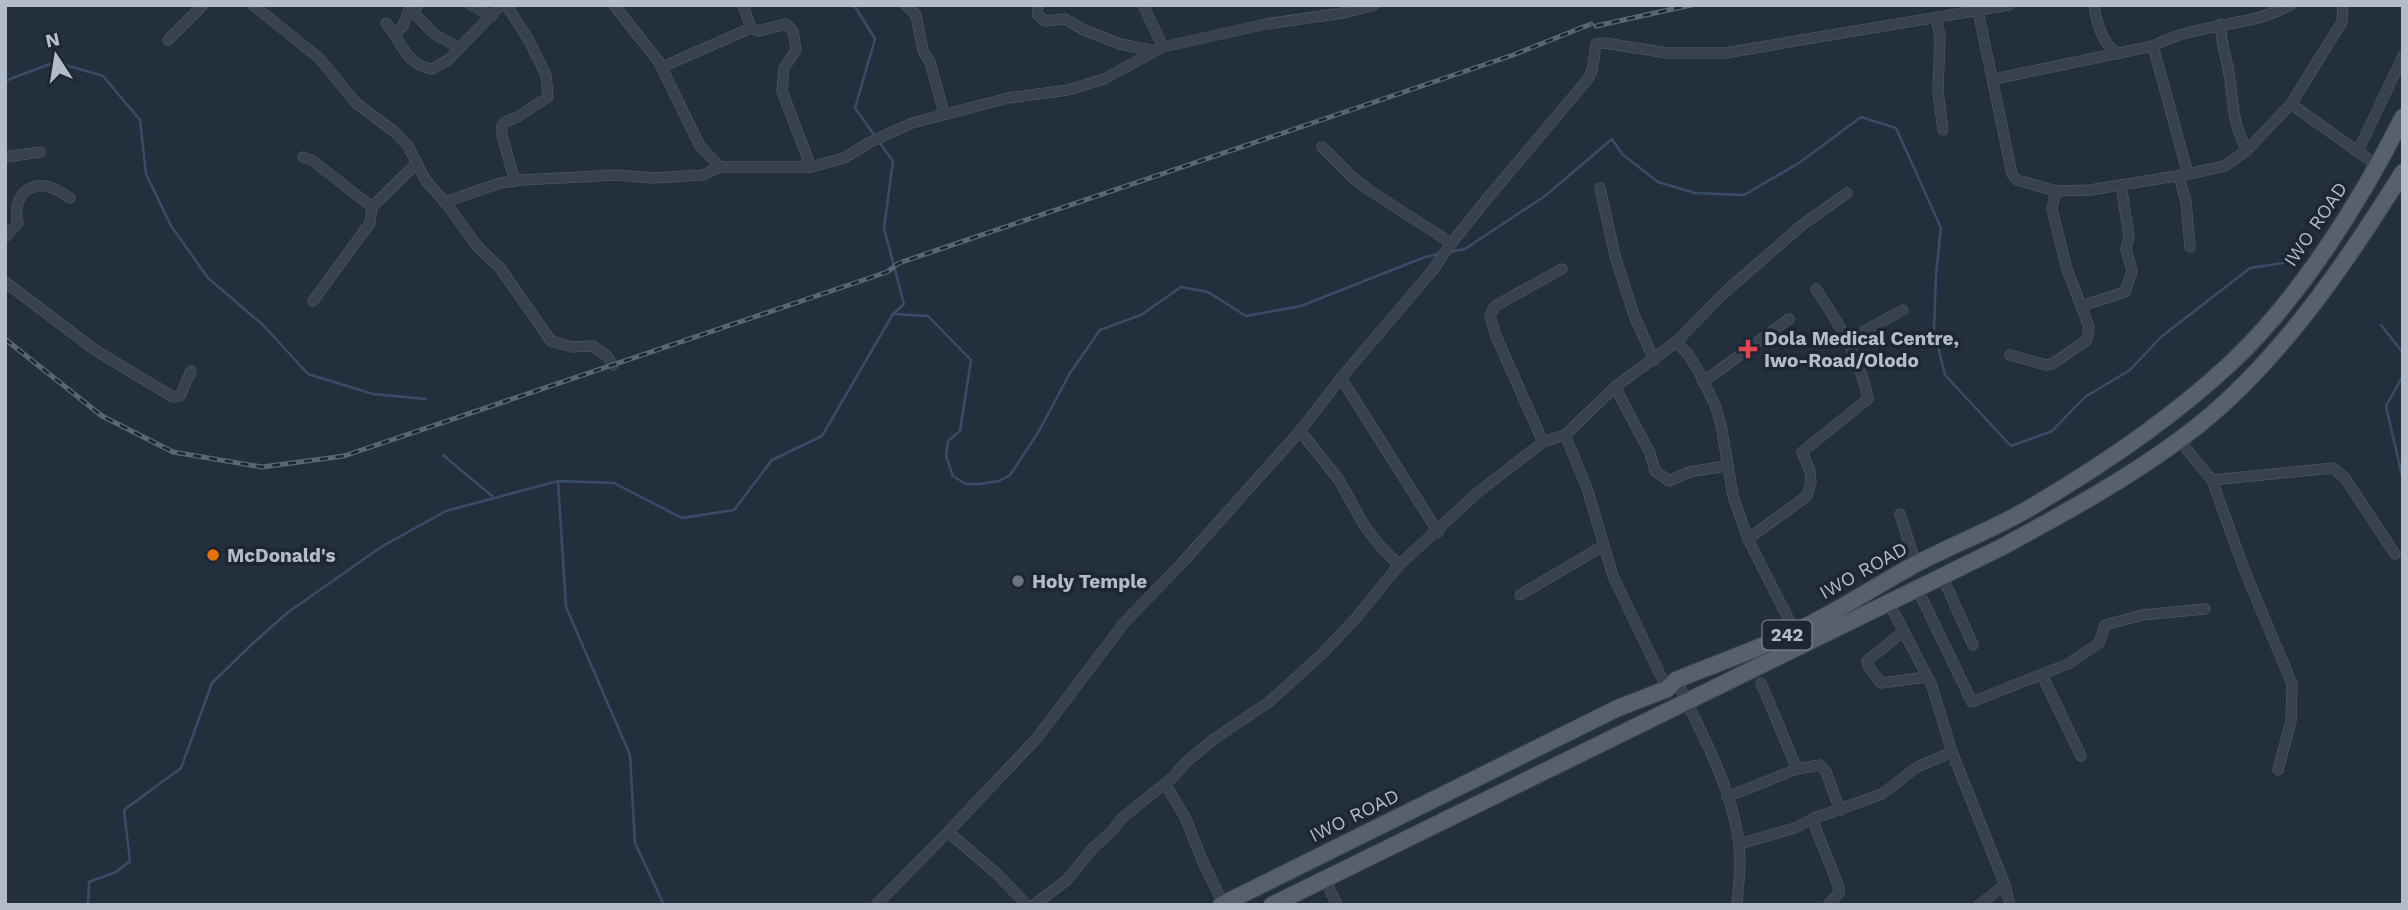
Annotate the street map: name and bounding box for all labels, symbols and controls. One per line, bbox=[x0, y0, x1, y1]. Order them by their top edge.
north arrow bbox=[21, 21, 91, 91]
text: N bbox=[43, 27, 62, 53]
street label: IWO ROAD bbox=[2279, 178, 2352, 271]
place label: Dola Medical Centre, Iwo-Road/Olodo bbox=[1764, 327, 1959, 372]
marker: Dola Medical Centre, Iwo-Road/Olodo bbox=[1738, 339, 1758, 359]
street label: IWO ROAD bbox=[1815, 537, 1911, 604]
place label: McDonald's bbox=[227, 544, 336, 567]
marker: McDonald's bbox=[205, 547, 221, 563]
place label: Holy Temple bbox=[1032, 570, 1147, 593]
marker: Holy Temple bbox=[1010, 573, 1026, 589]
road number: 242 bbox=[1762, 620, 1812, 650]
street label: IWO ROAD bbox=[1306, 784, 1403, 847]

